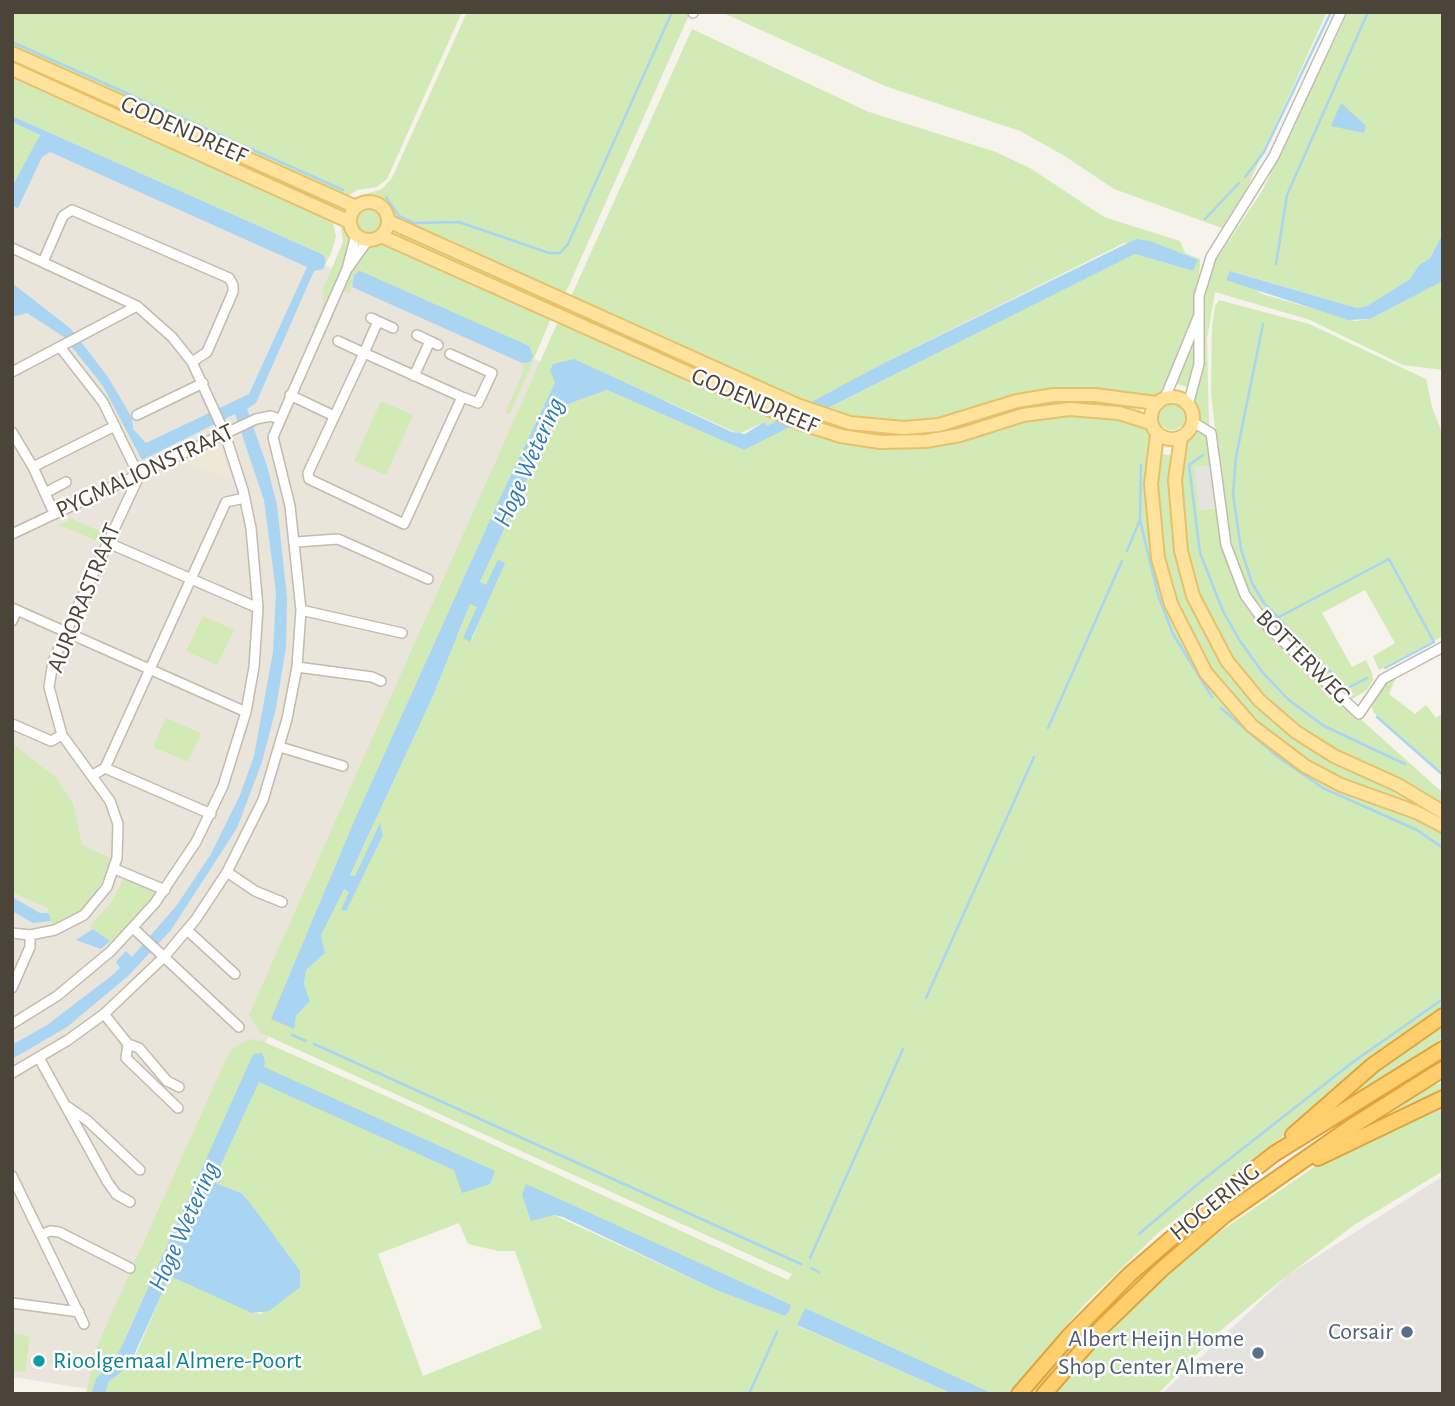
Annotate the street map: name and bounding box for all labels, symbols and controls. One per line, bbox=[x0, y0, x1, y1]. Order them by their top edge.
street label: GODENDREEF bbox=[116, 89, 252, 171]
street label: GODENDREEF bbox=[687, 361, 823, 441]
water label: Hoge Wetering bbox=[487, 392, 571, 532]
street label: PYGMALIONSTRAAT bbox=[51, 417, 239, 525]
street label: AURORASTRAAT bbox=[41, 519, 127, 677]
street label: BOTTERWEG bbox=[1250, 604, 1356, 710]
water label: Hoge Wetering bbox=[142, 1156, 226, 1296]
street label: HOGERING bbox=[1164, 1157, 1266, 1247]
place label: Corsair bbox=[1328, 1318, 1393, 1346]
marker: Corsair bbox=[1399, 1324, 1415, 1340]
place label: Albert Heijn Home Shop Center Almere bbox=[1058, 1325, 1244, 1381]
marker: Albert Heijn Home Shop Center Almere bbox=[1250, 1345, 1266, 1361]
place label: Rioolgemaal Almere-Poort bbox=[53, 1347, 301, 1375]
marker: Rioolgemaal Almere-Poort bbox=[31, 1353, 47, 1369]

